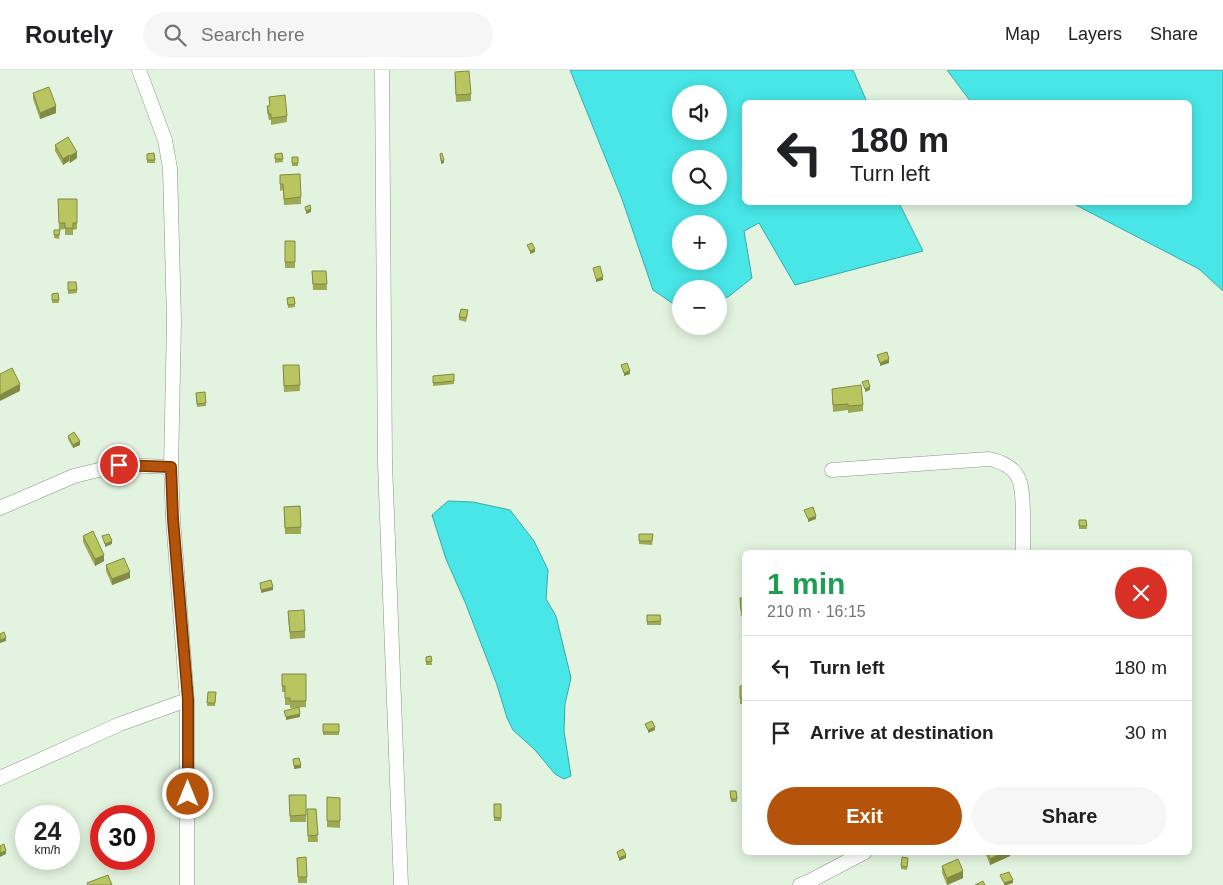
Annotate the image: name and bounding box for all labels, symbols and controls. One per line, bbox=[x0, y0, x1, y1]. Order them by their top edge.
search box bbox=[143, 12, 493, 57]
text: Routely bbox=[25, 21, 113, 48]
icon: search bbox=[161, 21, 189, 49]
text: Search here bbox=[201, 24, 305, 45]
text: Map bbox=[1005, 24, 1040, 44]
text: Layers bbox=[1068, 24, 1122, 44]
text: Share bbox=[1150, 24, 1198, 44]
map controls bbox=[672, 85, 727, 335]
button: sound bbox=[672, 85, 727, 140]
icon: left bbox=[767, 120, 832, 185]
text: 180 m bbox=[850, 120, 949, 159]
button: search bbox=[672, 150, 727, 205]
text: Turn left bbox=[850, 161, 930, 186]
button: + bbox=[672, 215, 727, 270]
button: − bbox=[672, 280, 727, 335]
pin bbox=[98, 444, 140, 486]
icon: arrive bbox=[105, 451, 133, 479]
text: 1 min bbox=[767, 567, 845, 600]
button: close bbox=[1115, 567, 1167, 619]
text: 210 m · 16:15 bbox=[767, 603, 866, 620]
icon: left bbox=[767, 654, 795, 682]
text: Turn left bbox=[810, 657, 885, 678]
text: 180 m bbox=[1114, 657, 1167, 678]
icon: arrive bbox=[767, 719, 795, 747]
text: Arrive at destination bbox=[810, 722, 994, 743]
text: 30 m bbox=[1125, 722, 1167, 743]
position arrow bbox=[161, 767, 213, 819]
button: Exit bbox=[767, 787, 962, 845]
button: Share bbox=[972, 787, 1167, 845]
speed limit sign: 30 bbox=[90, 805, 155, 870]
text: 24 bbox=[34, 817, 61, 845]
text: km/h bbox=[34, 843, 61, 857]

